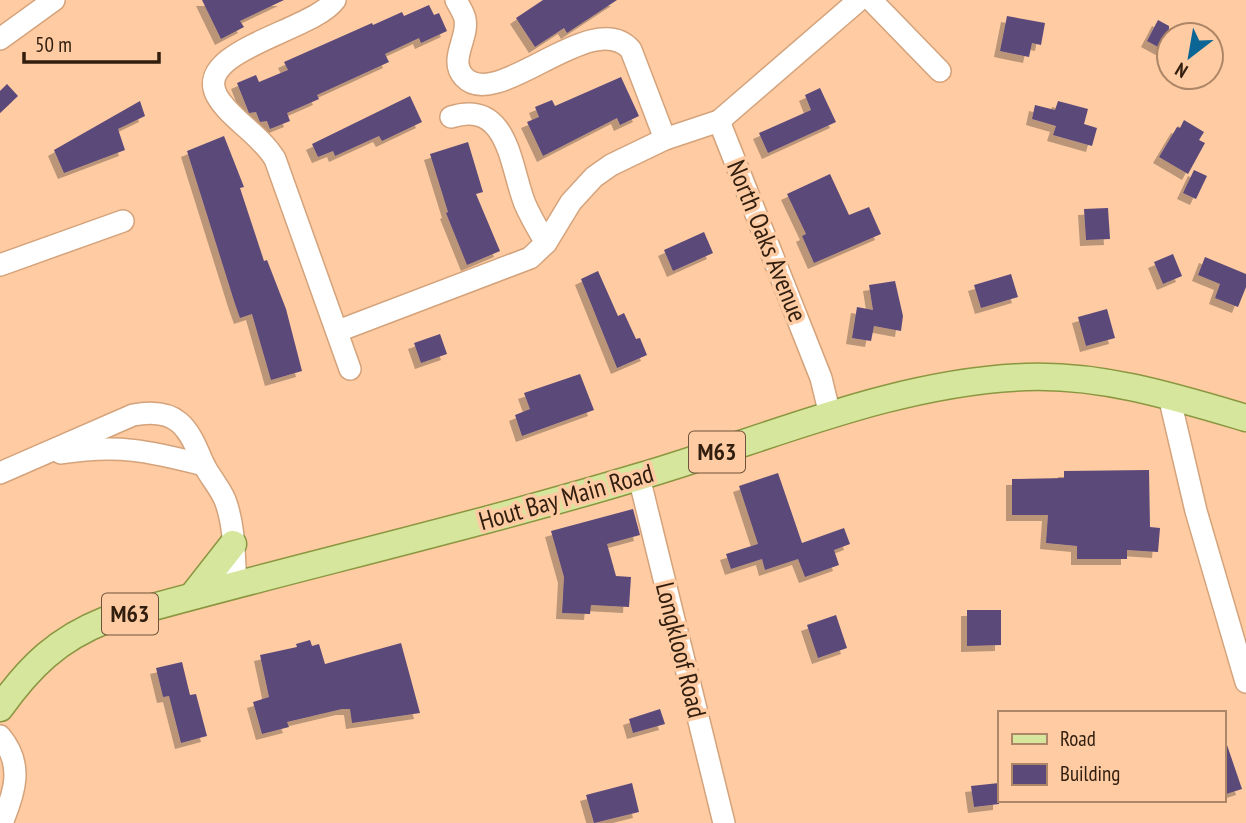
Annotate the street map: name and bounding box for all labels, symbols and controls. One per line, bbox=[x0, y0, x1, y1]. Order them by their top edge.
scale bar bbox=[24, 21, 159, 65]
north arrow bbox=[1155, 21, 1225, 91]
text: 50 m bbox=[35, 31, 72, 58]
text: N bbox=[1171, 58, 1192, 84]
street label: North Oaks Avenue bbox=[720, 155, 815, 326]
road number: M63 bbox=[689, 432, 745, 472]
street label: Hout Bay Main Road bbox=[475, 456, 657, 537]
street label: Longkloof Road bbox=[649, 579, 714, 721]
road number: M63 bbox=[102, 594, 158, 634]
legend bbox=[998, 711, 1225, 802]
text: Road bbox=[1060, 725, 1096, 752]
text: Building bbox=[1060, 760, 1120, 787]

